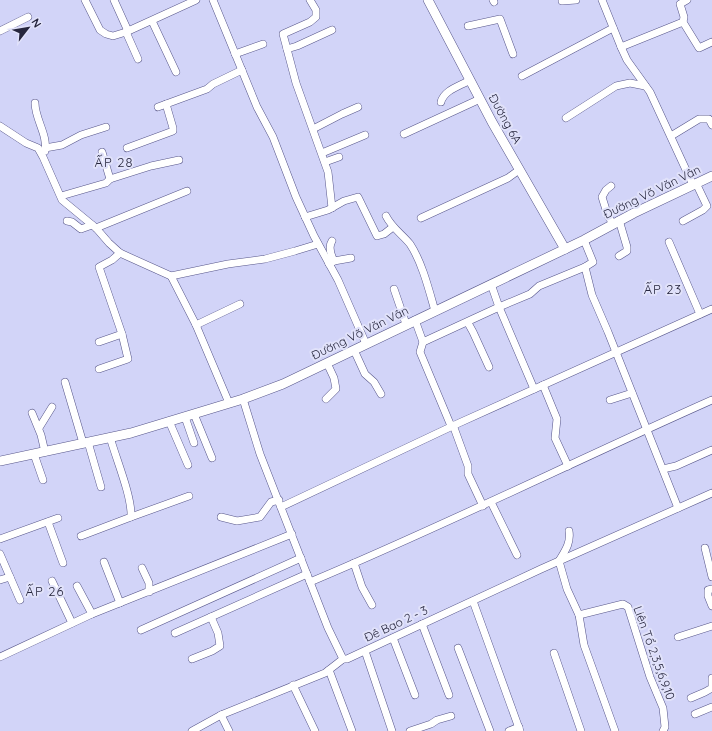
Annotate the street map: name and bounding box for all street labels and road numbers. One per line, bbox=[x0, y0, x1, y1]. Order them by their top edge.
street label: Đường 6A bbox=[486, 91, 525, 146]
street label: Đường Võ Văn Vân bbox=[601, 162, 703, 222]
street label: Đường Võ Văn Vân bbox=[309, 303, 411, 363]
street label: Đê Bao 2 - 3 bbox=[362, 602, 430, 645]
street label: Liên Tổ 2,3,5,6,9,10 bbox=[631, 604, 678, 702]

